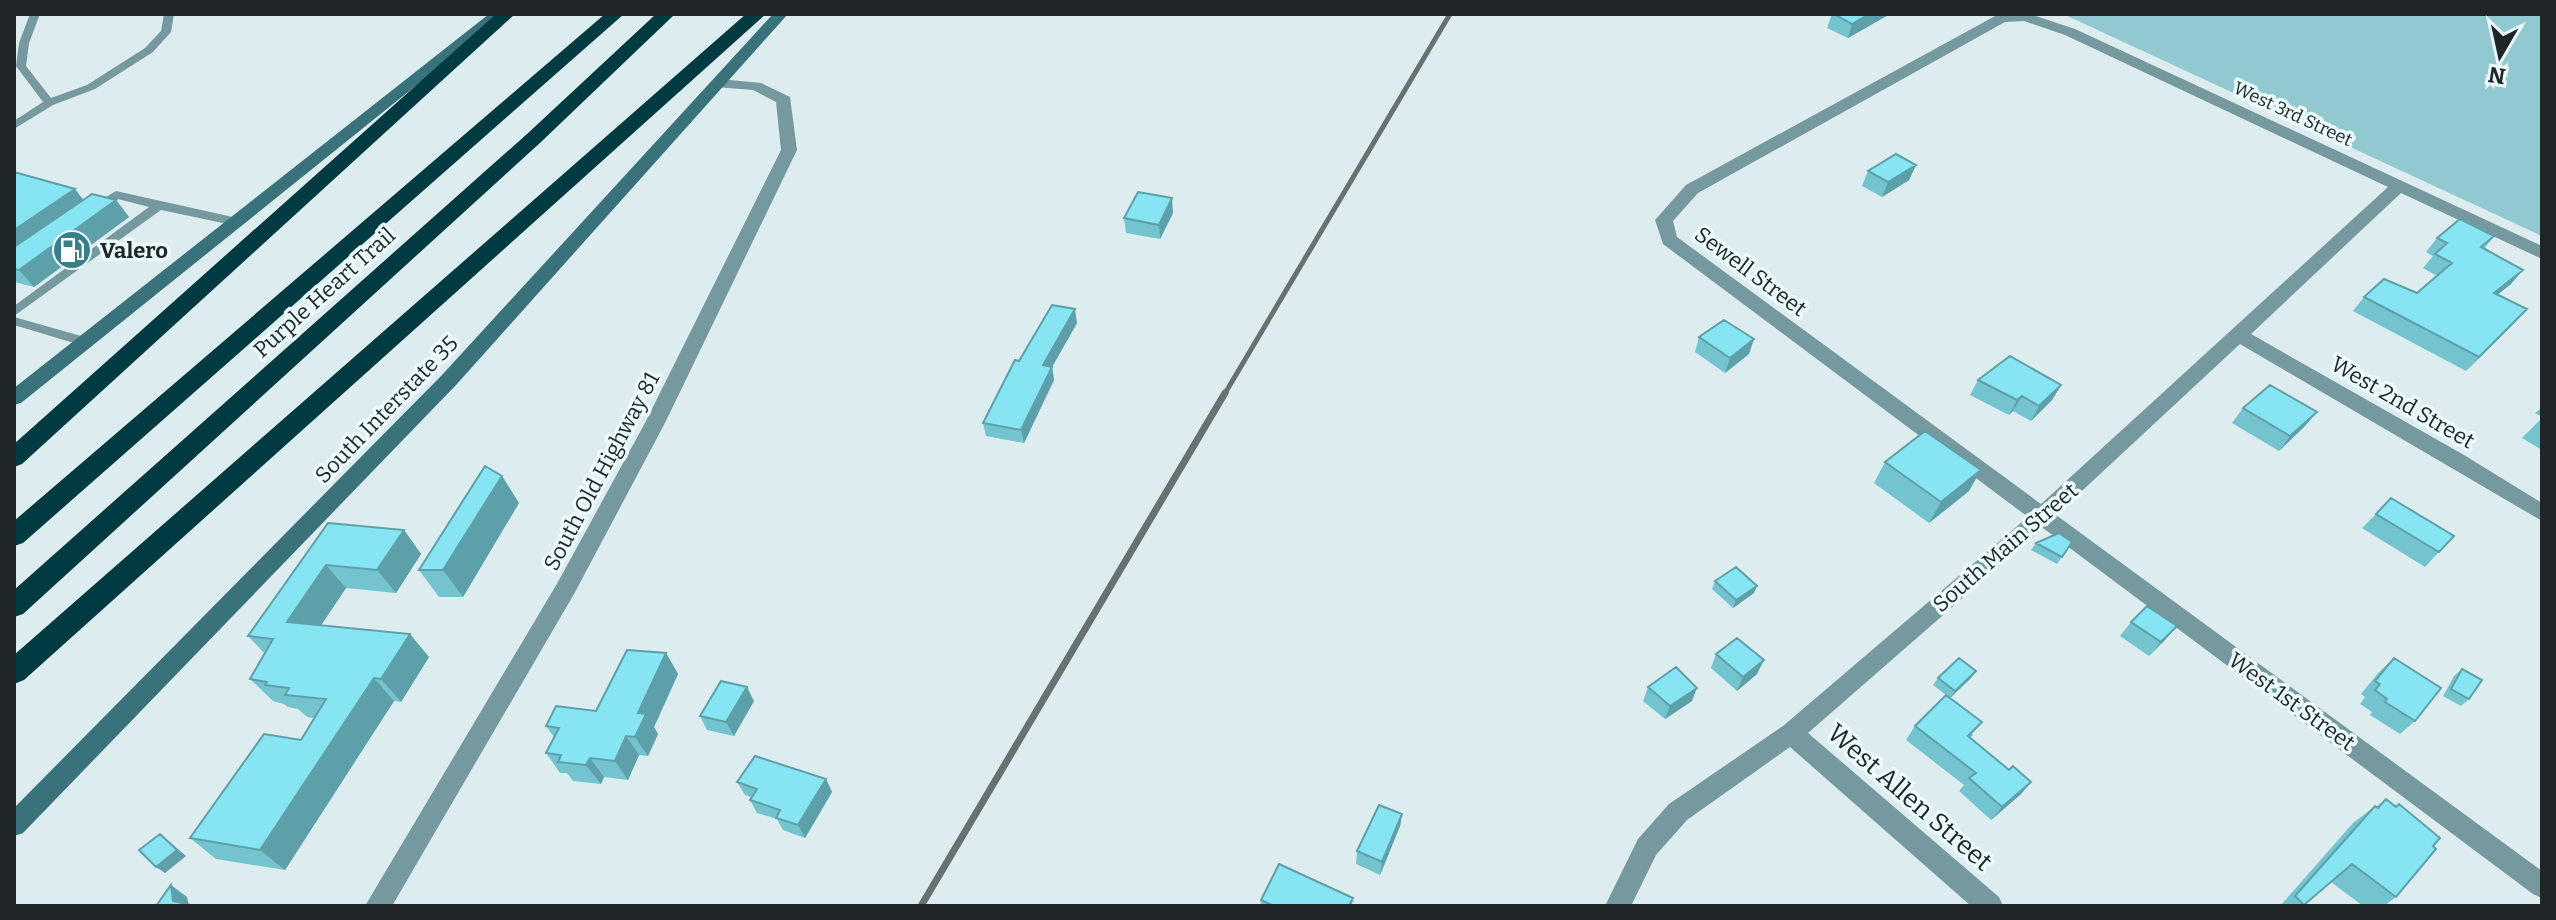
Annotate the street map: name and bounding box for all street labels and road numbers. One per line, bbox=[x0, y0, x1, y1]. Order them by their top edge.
street label: West 3rd Street bbox=[2230, 77, 2356, 151]
street label: Sewell Street bbox=[1689, 221, 1812, 322]
street label: Purple Heart Trail bbox=[248, 222, 401, 363]
street label: South Interstate 35 bbox=[309, 330, 464, 489]
street label: West 2nd Street bbox=[2326, 350, 2479, 454]
street label: South Old Highway 81 bbox=[538, 367, 665, 575]
street label: South Main Street bbox=[1927, 477, 2083, 618]
street label: West 1st Street bbox=[2223, 646, 2360, 756]
street label: West Allen Street bbox=[1821, 717, 1999, 878]

